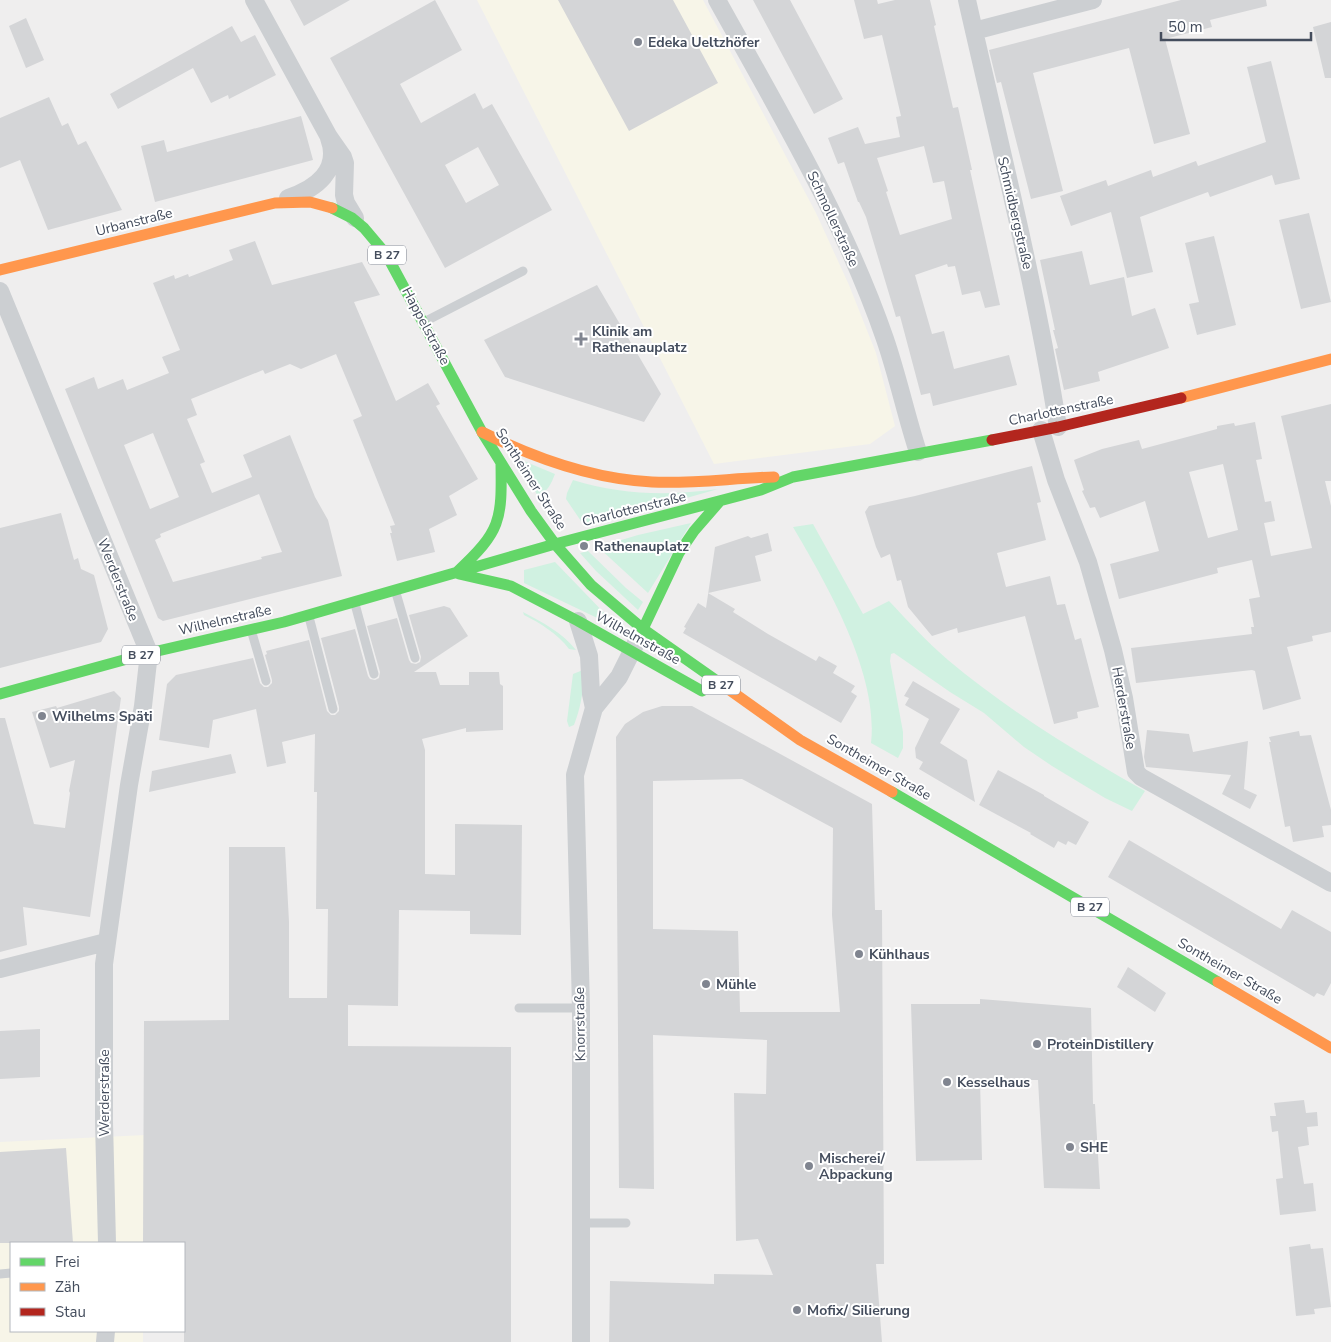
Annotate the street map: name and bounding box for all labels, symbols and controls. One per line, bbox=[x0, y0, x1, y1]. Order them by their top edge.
scale bar bbox=[1161, 10, 1311, 42]
text: 50 m bbox=[1168, 17, 1203, 37]
place label: Edeka Ueltzhöfer bbox=[648, 33, 760, 52]
marker: Edeka Ueltzhöfer bbox=[632, 36, 644, 48]
street label: Schmidbergstraße bbox=[993, 155, 1037, 271]
street label: Schmollerstraße bbox=[803, 168, 863, 270]
street label: Urbanstraße bbox=[94, 203, 174, 241]
road number: B 27 bbox=[368, 246, 406, 264]
street label: Happelstraße bbox=[397, 284, 455, 368]
place label: Klinik am Rathenauplatz bbox=[592, 322, 687, 357]
marker: Klinik am Rathenauplatz bbox=[574, 332, 588, 346]
street label: Charlottenstraße bbox=[1007, 390, 1115, 430]
street label: Sontheimer Straße bbox=[491, 424, 571, 534]
street label: Charlottenstraße bbox=[580, 487, 688, 531]
street label: Werderstraße bbox=[93, 536, 143, 624]
place label: Rathenauplatz bbox=[594, 537, 689, 556]
marker: Rathenauplatz bbox=[578, 540, 590, 552]
street label: Wilhelmstraße bbox=[177, 600, 273, 640]
street label: Wilhelmstraße bbox=[592, 607, 684, 669]
road number: B 27 bbox=[122, 646, 160, 664]
street label: Herderstraße bbox=[1107, 665, 1141, 751]
road number: B 27 bbox=[702, 676, 740, 694]
place label: Wilhelms Späti bbox=[52, 707, 153, 726]
marker: Wilhelms Späti bbox=[36, 710, 48, 722]
street label: Sontheimer Straße bbox=[823, 729, 935, 805]
road number: B 27 bbox=[1071, 898, 1109, 916]
street label: Sontheimer Straße bbox=[1174, 933, 1286, 1009]
place label: Kühlhaus bbox=[869, 945, 930, 964]
marker: Kühlhaus bbox=[853, 948, 865, 960]
place label: Mühle bbox=[716, 975, 757, 994]
marker: Mühle bbox=[700, 978, 712, 990]
street label: Knorrstraße bbox=[570, 987, 590, 1061]
place label: ProteinDistillery bbox=[1047, 1035, 1154, 1054]
marker: ProteinDistillery bbox=[1031, 1038, 1043, 1050]
street label: Werderstraße bbox=[95, 1049, 114, 1137]
place label: Kesselhaus bbox=[957, 1073, 1030, 1092]
marker: Kesselhaus bbox=[941, 1076, 953, 1088]
place label: SHE bbox=[1080, 1138, 1108, 1157]
marker: SHE bbox=[1064, 1141, 1076, 1153]
place label: Mischerei/ Abpackung bbox=[819, 1149, 893, 1184]
marker: Mischerei/ Abpackung bbox=[803, 1160, 815, 1172]
legend bbox=[10, 1242, 185, 1332]
text: Frei bbox=[55, 1252, 80, 1272]
text: Zäh bbox=[55, 1277, 80, 1297]
place label: Mofix/ Silierung bbox=[807, 1301, 910, 1320]
text: Stau bbox=[55, 1302, 86, 1322]
marker: Mofix/ Silierung bbox=[791, 1304, 803, 1316]

